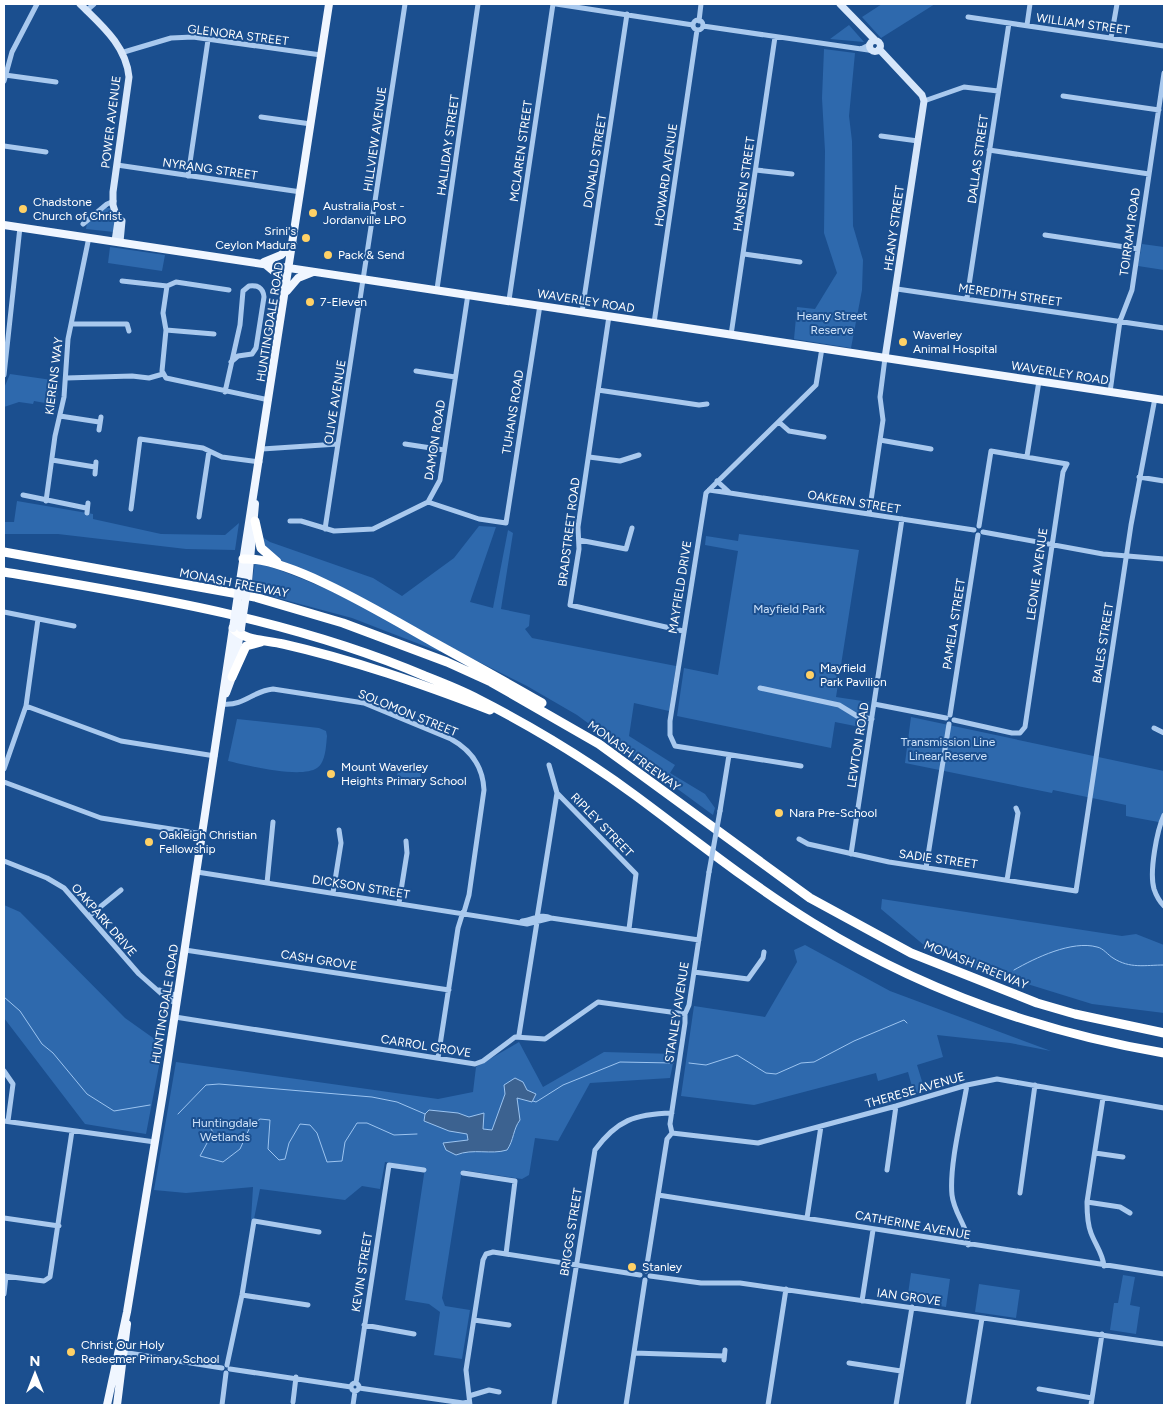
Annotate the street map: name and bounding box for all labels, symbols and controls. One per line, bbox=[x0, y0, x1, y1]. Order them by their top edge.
street label: WILLIAM STREET bbox=[1035, 11, 1131, 38]
street label: GLENORA STREET bbox=[187, 22, 290, 48]
street label: POWER AVENUE bbox=[98, 75, 124, 169]
street label: HILLVIEW AVENUE bbox=[361, 86, 389, 192]
street label: HALLIDAY STREET bbox=[434, 93, 462, 196]
street label: MCLAREN STREET bbox=[507, 99, 535, 203]
street label: DONALD STREET bbox=[581, 113, 609, 209]
street label: DALLAS STREET bbox=[965, 113, 991, 204]
street label: HOWARD AVENUE bbox=[652, 122, 680, 228]
street label: HANSEN STREET bbox=[730, 135, 758, 232]
street label: NYRANG STREET bbox=[162, 155, 259, 183]
street label: HEANY STREET bbox=[881, 184, 907, 272]
street label: TOIRRAM ROAD bbox=[1117, 187, 1143, 277]
place label: Chadstone Church of Christ bbox=[33, 195, 122, 223]
place label: Australia Post - Jordanville LPO bbox=[323, 199, 406, 227]
marker: Chadstone Church of Christ bbox=[17, 203, 29, 215]
marker: Australia Post - Jordanville LPO bbox=[307, 207, 319, 219]
place label: Srini's Ceylon Madura bbox=[215, 224, 296, 252]
marker: Srini's Ceylon Madura bbox=[300, 232, 312, 244]
place label: Pack & Send bbox=[338, 248, 405, 262]
marker: Pack & Send bbox=[322, 249, 334, 261]
street label: HUNTINGDALE ROAD bbox=[254, 261, 286, 383]
street label: MEREDITH STREET bbox=[957, 281, 1063, 309]
street label: WAVERLEY ROAD bbox=[536, 286, 636, 316]
place label: 7-Eleven bbox=[320, 295, 367, 309]
marker: 7-Eleven bbox=[304, 296, 316, 308]
park label: Heany Street Reserve bbox=[796, 309, 868, 337]
place label: Waverley Animal Hospital bbox=[913, 328, 997, 356]
street label: KIERENS WAY bbox=[42, 336, 66, 416]
marker: Waverley Animal Hospital bbox=[897, 336, 909, 348]
street label: WAVERLEY ROAD bbox=[1010, 358, 1110, 388]
street label: OLIVE AVENUE bbox=[321, 359, 349, 445]
street label: TUHANS ROAD bbox=[499, 369, 527, 455]
street label: DAMON ROAD bbox=[422, 399, 448, 481]
street label: BRADSTREET ROAD bbox=[555, 477, 583, 587]
street label: OAKERN STREET bbox=[806, 488, 902, 516]
street label: LEONIE AVENUE bbox=[1024, 527, 1050, 621]
street label: MAYFIELD DRIVE bbox=[666, 539, 694, 635]
street label: MONASH FREEWAY bbox=[178, 566, 290, 601]
street label: PAMELA STREET bbox=[940, 577, 968, 671]
street label: BALES STREET bbox=[1090, 601, 1116, 684]
park label: Mayfield Park bbox=[753, 602, 825, 616]
place label: Mayfield Park Pavilion bbox=[820, 661, 887, 689]
marker: Mayfield Park Pavilion bbox=[804, 669, 816, 681]
street label: SOLOMON STREET bbox=[356, 687, 460, 739]
street label: LEWTON ROAD bbox=[844, 701, 872, 789]
street label: MONASH FREEWAY bbox=[585, 718, 684, 795]
park label: Transmission Line Linear Reserve bbox=[901, 735, 996, 763]
place label: Mount Waverley Heights Primary School bbox=[341, 760, 467, 788]
marker: Mount Waverley Heights Primary School bbox=[325, 768, 337, 780]
street label: RIPLEY STREET bbox=[568, 790, 636, 860]
place label: Nara Pre-School bbox=[789, 806, 877, 820]
marker: Nara Pre-School bbox=[773, 807, 785, 819]
place label: Oakleigh Christian Fellowship bbox=[159, 828, 257, 856]
marker: Oakleigh Christian Fellowship bbox=[143, 836, 155, 848]
street label: SADIE STREET bbox=[898, 847, 979, 872]
street label: DICKSON STREET bbox=[311, 872, 411, 902]
street label: OAKPARK DRIVE bbox=[69, 881, 139, 959]
street label: MONASH FREEWAY bbox=[922, 938, 1031, 993]
street label: HUNTINGDALE ROAD bbox=[149, 943, 181, 1065]
street label: CASH GROVE bbox=[280, 947, 358, 973]
street label: STANLEY AVENUE bbox=[662, 961, 692, 1063]
street label: CARROL GROVE bbox=[380, 1032, 472, 1060]
street label: THERESE AVENUE bbox=[864, 1069, 966, 1111]
park label: Huntingdale Wetlands bbox=[192, 1116, 258, 1144]
street label: BRIGGS STREET bbox=[557, 1187, 585, 1277]
street label: CATHERINE AVENUE bbox=[854, 1208, 972, 1242]
street label: KEVIN STREET bbox=[349, 1231, 375, 1313]
place label: Stanley bbox=[642, 1260, 683, 1274]
marker: Stanley bbox=[626, 1261, 638, 1273]
street label: IAN GROVE bbox=[876, 1286, 942, 1308]
place label: Christ Our Holy Redeemer Primary School bbox=[81, 1338, 220, 1366]
marker: Christ Our Holy Redeemer Primary School bbox=[65, 1346, 77, 1358]
north arrow bbox=[10, 1349, 60, 1399]
text: N bbox=[30, 1353, 40, 1370]

